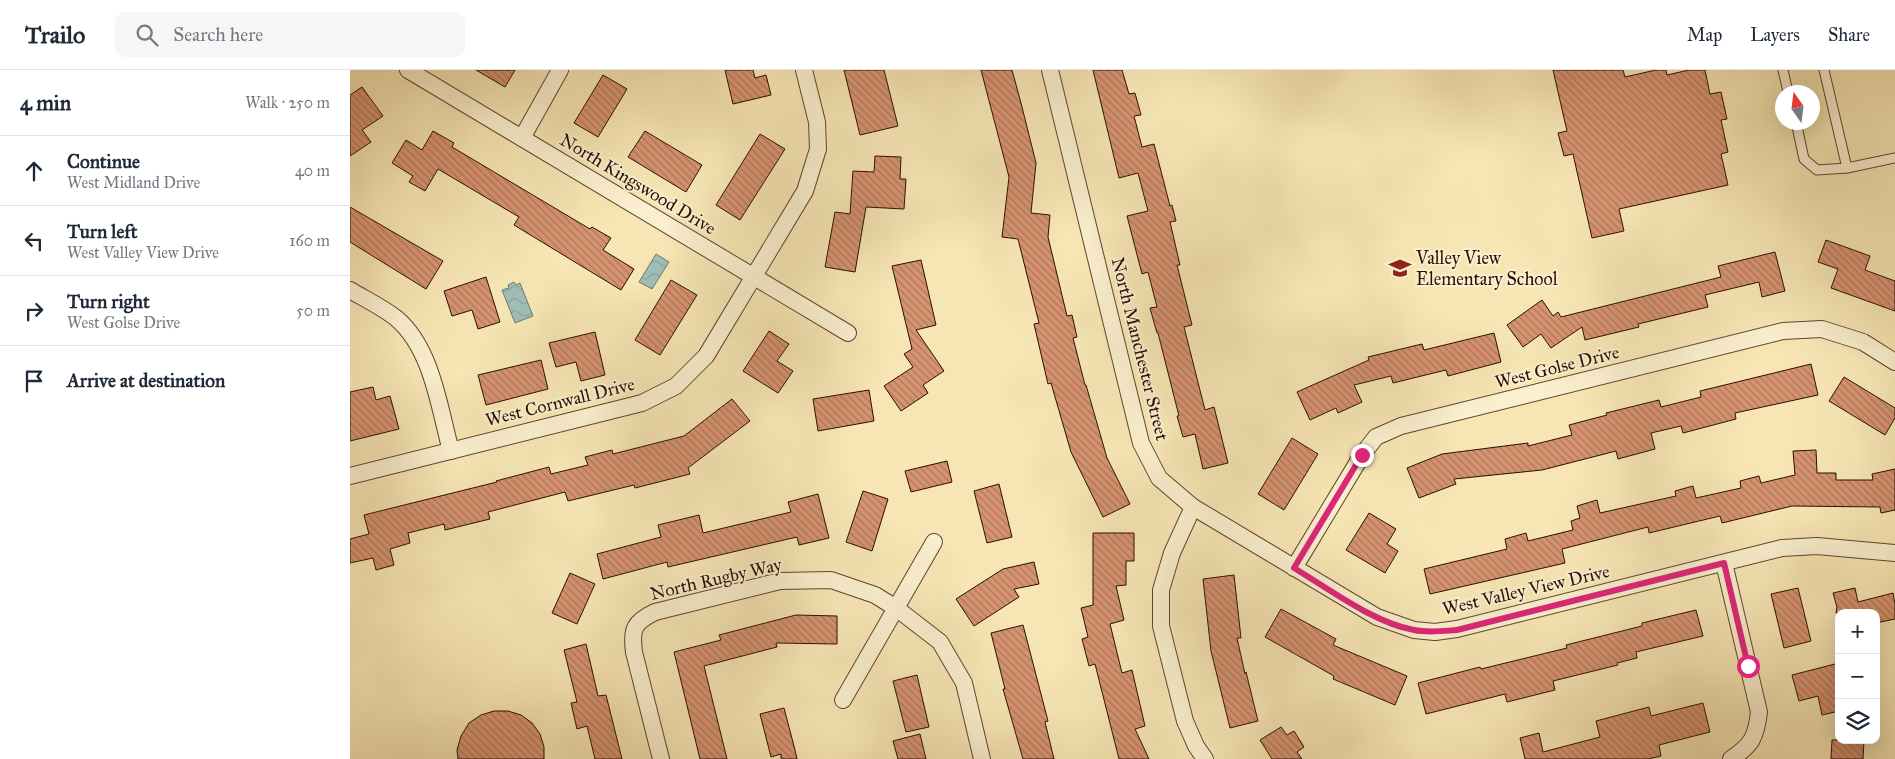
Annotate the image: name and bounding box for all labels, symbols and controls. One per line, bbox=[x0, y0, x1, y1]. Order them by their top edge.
search box bbox=[115, 12, 465, 57]
text: Trailo bbox=[25, 20, 85, 50]
icon: search bbox=[133, 21, 161, 49]
text: Search here bbox=[173, 23, 263, 46]
text: Map bbox=[1687, 24, 1722, 46]
text: Layers bbox=[1750, 24, 1800, 46]
text: Share bbox=[1828, 24, 1870, 46]
north arrow bbox=[1775, 85, 1820, 130]
text: 4 min bbox=[20, 90, 71, 116]
text: Walk · 250 m bbox=[245, 93, 330, 112]
street label: North Kingswood Drive bbox=[555, 129, 720, 240]
text: Continue bbox=[67, 150, 140, 173]
icon: ahead bbox=[20, 157, 48, 185]
text: 40 m bbox=[295, 161, 330, 180]
text: West Midland Drive bbox=[67, 173, 200, 192]
text: Turn left bbox=[67, 220, 137, 243]
icon: left bbox=[20, 227, 48, 255]
text: 160 m bbox=[289, 231, 330, 250]
text: West Valley View Drive bbox=[67, 243, 219, 262]
place label: Valley View Elementary School bbox=[1415, 247, 1558, 290]
street label: North Manchester Street bbox=[1107, 255, 1174, 443]
school or university icon: Valley View Elementary School bbox=[1387, 255, 1413, 281]
text: Turn right bbox=[67, 290, 150, 313]
icon: right bbox=[20, 297, 48, 325]
text: 50 m bbox=[296, 301, 330, 320]
text: West Golse Drive bbox=[67, 313, 180, 332]
street label: West Golse Drive bbox=[1493, 341, 1621, 393]
icon: arrive bbox=[20, 367, 48, 395]
text: Arrive at destination bbox=[67, 369, 225, 392]
street label: West Cornwall Drive bbox=[483, 373, 637, 431]
route end bbox=[1351, 444, 1374, 467]
street label: North Rugby Way bbox=[648, 553, 785, 606]
street label: West Valley View Drive bbox=[1440, 560, 1612, 620]
map controls bbox=[1835, 609, 1880, 744]
button: + bbox=[1835, 609, 1880, 654]
button: − bbox=[1835, 654, 1880, 699]
route start bbox=[1737, 655, 1760, 678]
button: layers bbox=[1835, 699, 1880, 744]

